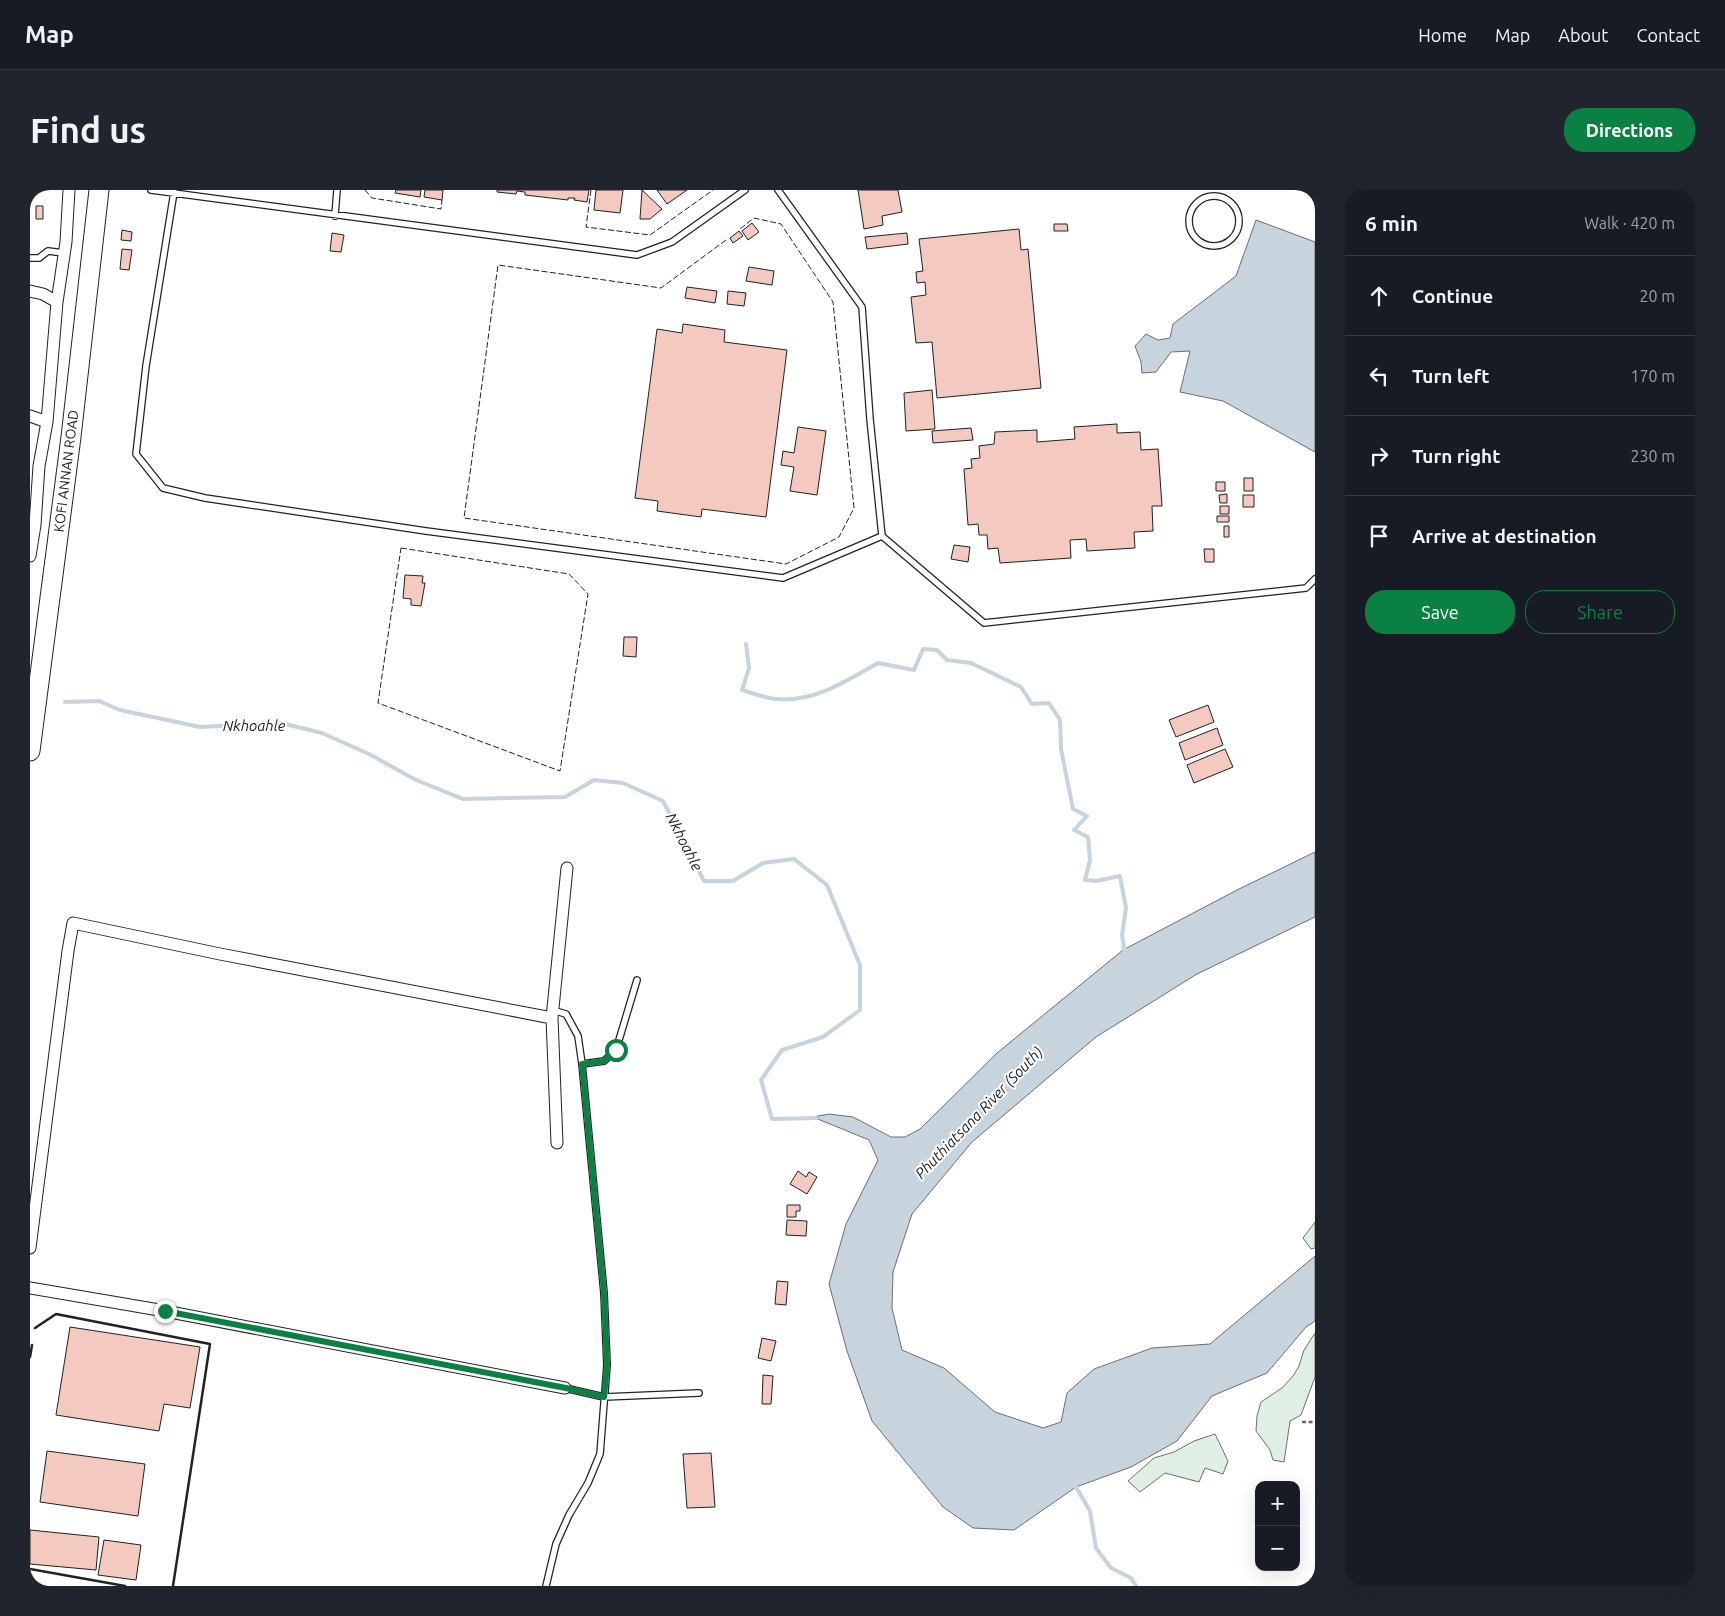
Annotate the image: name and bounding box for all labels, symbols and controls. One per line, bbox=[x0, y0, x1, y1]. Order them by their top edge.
text: Map bbox=[25, 21, 74, 48]
text: Home bbox=[1418, 25, 1467, 45]
text: Map bbox=[1495, 25, 1530, 45]
text: About bbox=[1558, 25, 1608, 45]
text: Contact bbox=[1636, 25, 1700, 45]
button: Directions bbox=[1564, 108, 1695, 152]
text: Find us bbox=[30, 110, 146, 150]
text: 6 min bbox=[1365, 211, 1418, 235]
text: Walk · 420 m bbox=[1584, 214, 1675, 232]
icon: ahead bbox=[1365, 282, 1393, 310]
text: Continue bbox=[1412, 285, 1493, 307]
text: 20 m bbox=[1639, 287, 1675, 305]
icon: left bbox=[1365, 362, 1393, 390]
text: Turn left bbox=[1412, 365, 1490, 387]
text: 170 m bbox=[1630, 367, 1675, 385]
street label: KOFI ANNAN ROAD bbox=[51, 409, 81, 533]
icon: right bbox=[1365, 442, 1393, 470]
text: Turn right bbox=[1412, 445, 1500, 467]
text: 230 m bbox=[1630, 447, 1675, 465]
icon: arrive bbox=[1365, 522, 1393, 550]
text: Arrive at destination bbox=[1412, 525, 1597, 547]
button: Save bbox=[1365, 590, 1515, 634]
button: Share bbox=[1525, 590, 1675, 634]
water label: Nkhoahle bbox=[223, 717, 286, 734]
water label: Nkhoahle bbox=[663, 810, 706, 874]
route start bbox=[605, 1039, 628, 1062]
water label: Phuthiatsana River (South) bbox=[911, 1043, 1046, 1182]
route end bbox=[154, 1300, 177, 1323]
map controls bbox=[1255, 1481, 1300, 1571]
button: + bbox=[1255, 1481, 1300, 1526]
button: − bbox=[1255, 1526, 1300, 1571]

